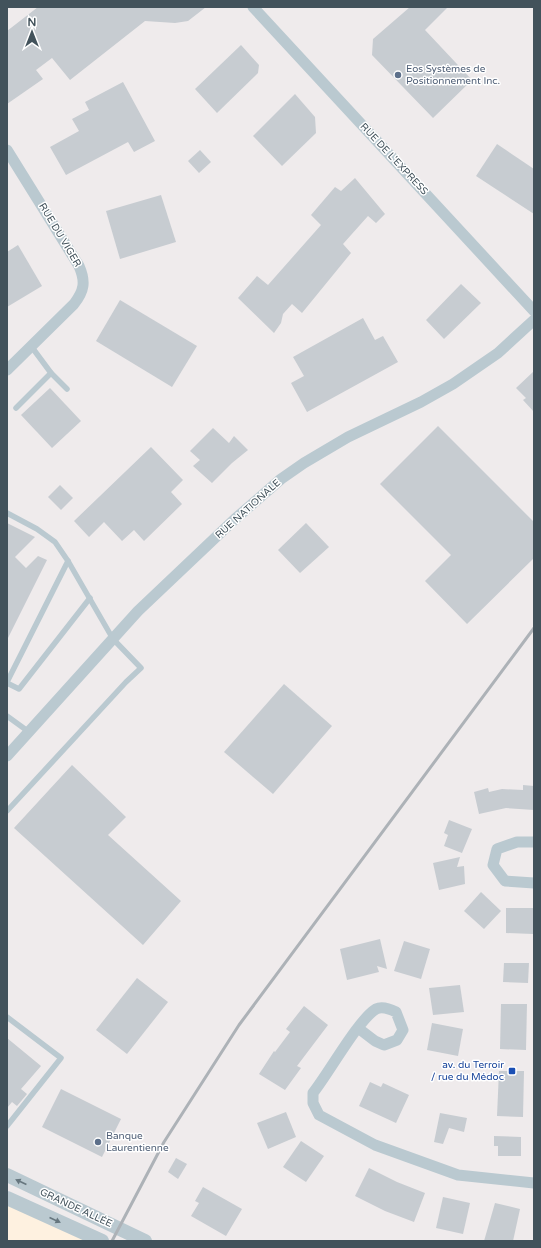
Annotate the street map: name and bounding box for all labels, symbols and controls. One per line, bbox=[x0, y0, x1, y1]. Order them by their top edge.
north arrow bbox=[12, 12, 52, 52]
text: N bbox=[28, 16, 36, 29]
place label: Eos Systèmes de Positionnement Inc. bbox=[406, 63, 500, 87]
marker: Eos Systèmes de Positionnement Inc. bbox=[393, 70, 403, 80]
street label: RUE DE L'EXPRESS bbox=[358, 121, 430, 197]
street label: RUE DU VIGER bbox=[36, 201, 84, 269]
street label: RUE NATIONALE bbox=[213, 477, 283, 541]
place label: av. du Terroir / rue du Médoc bbox=[431, 1059, 504, 1083]
marker: av. du Terroir / rue du Médoc bbox=[507, 1066, 517, 1076]
place label: Banque Laurentienne bbox=[106, 1130, 169, 1154]
marker: Banque Laurentienne bbox=[93, 1137, 103, 1147]
one-way arrow bbox=[16, 1179, 27, 1185]
street label: GRANDE ALLÉE bbox=[38, 1186, 114, 1230]
one-way arrow bbox=[50, 1217, 62, 1223]

